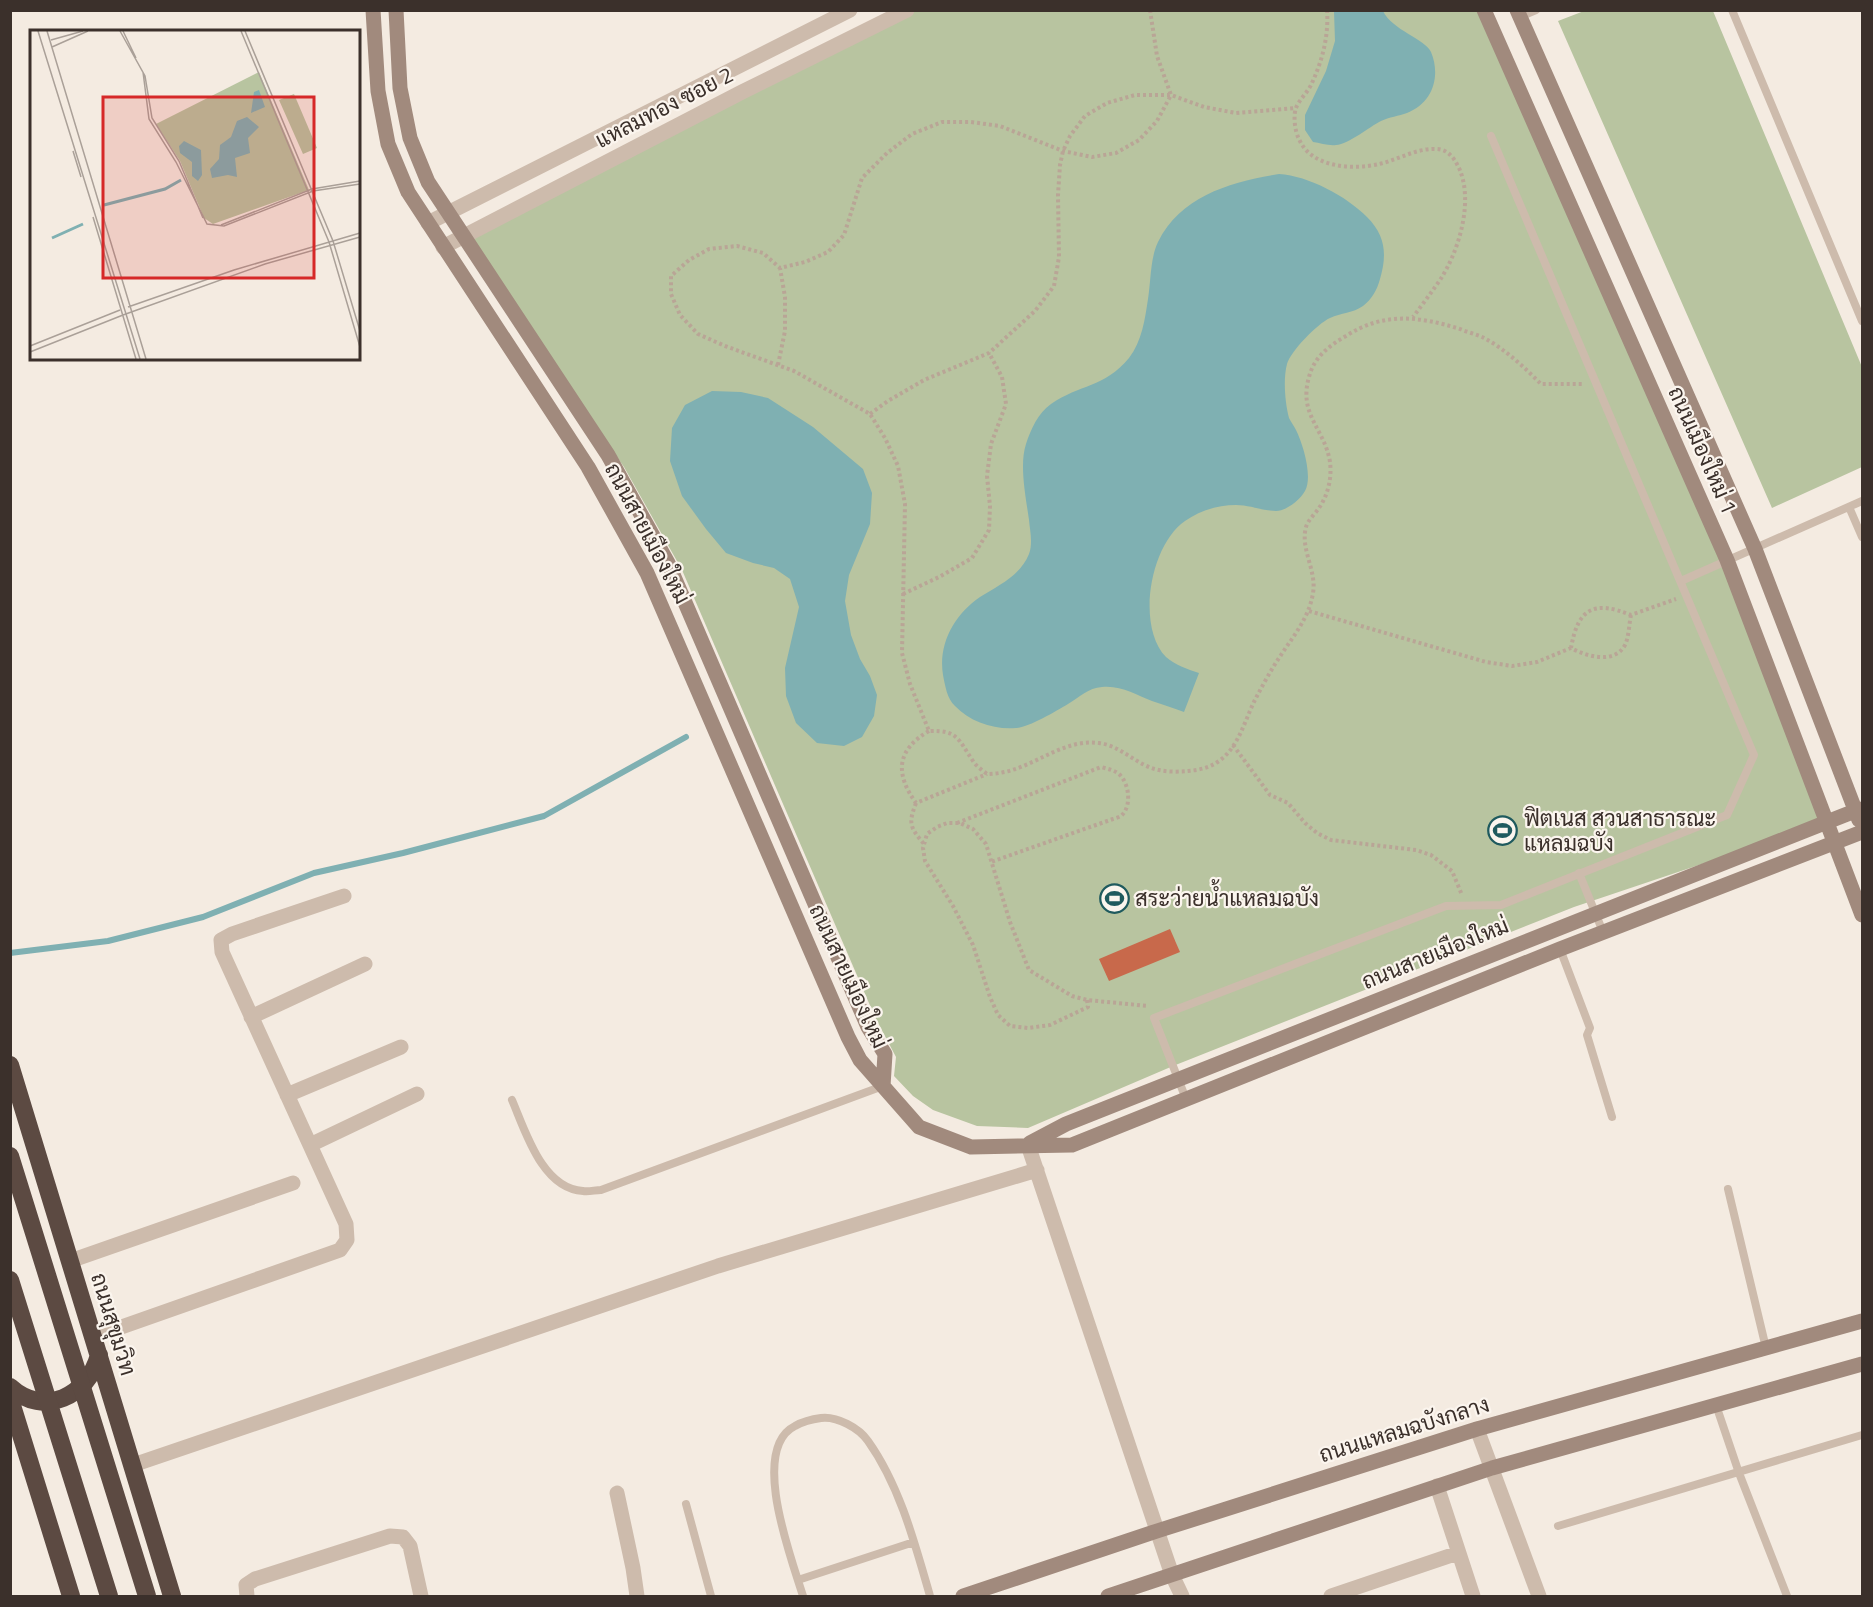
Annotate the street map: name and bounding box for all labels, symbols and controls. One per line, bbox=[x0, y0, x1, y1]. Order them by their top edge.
inset map bbox=[30, 30, 360, 360]
street label: แหลมทอง ซอย 2 bbox=[589, 57, 739, 157]
street label: ถนนเมืองใหม่ 1 bbox=[1660, 380, 1746, 520]
street label: ถนนสายเมืองใหม่ bbox=[596, 456, 700, 610]
place label: ฟิตเนส สวนสาธารณะ แหลมฉบัง bbox=[1524, 801, 1716, 860]
sports icon: ฟิตเนส สวนสาธารณะ แหลมฉบัง bbox=[1487, 815, 1519, 847]
place label: สระว่ายน้ำแหลมฉบัง bbox=[1135, 879, 1319, 915]
sports icon: สระว่ายน้ำแหลมฉบัง bbox=[1098, 882, 1130, 914]
street label: ถนนสายเมืองใหม่ bbox=[801, 898, 897, 1054]
street label: ถนนสายเมืองใหม่ bbox=[1356, 908, 1514, 998]
street label: ถนนสุขุมวิท bbox=[82, 1268, 146, 1380]
street label: ถนนแหลมฉบังกลาง bbox=[1315, 1387, 1493, 1471]

